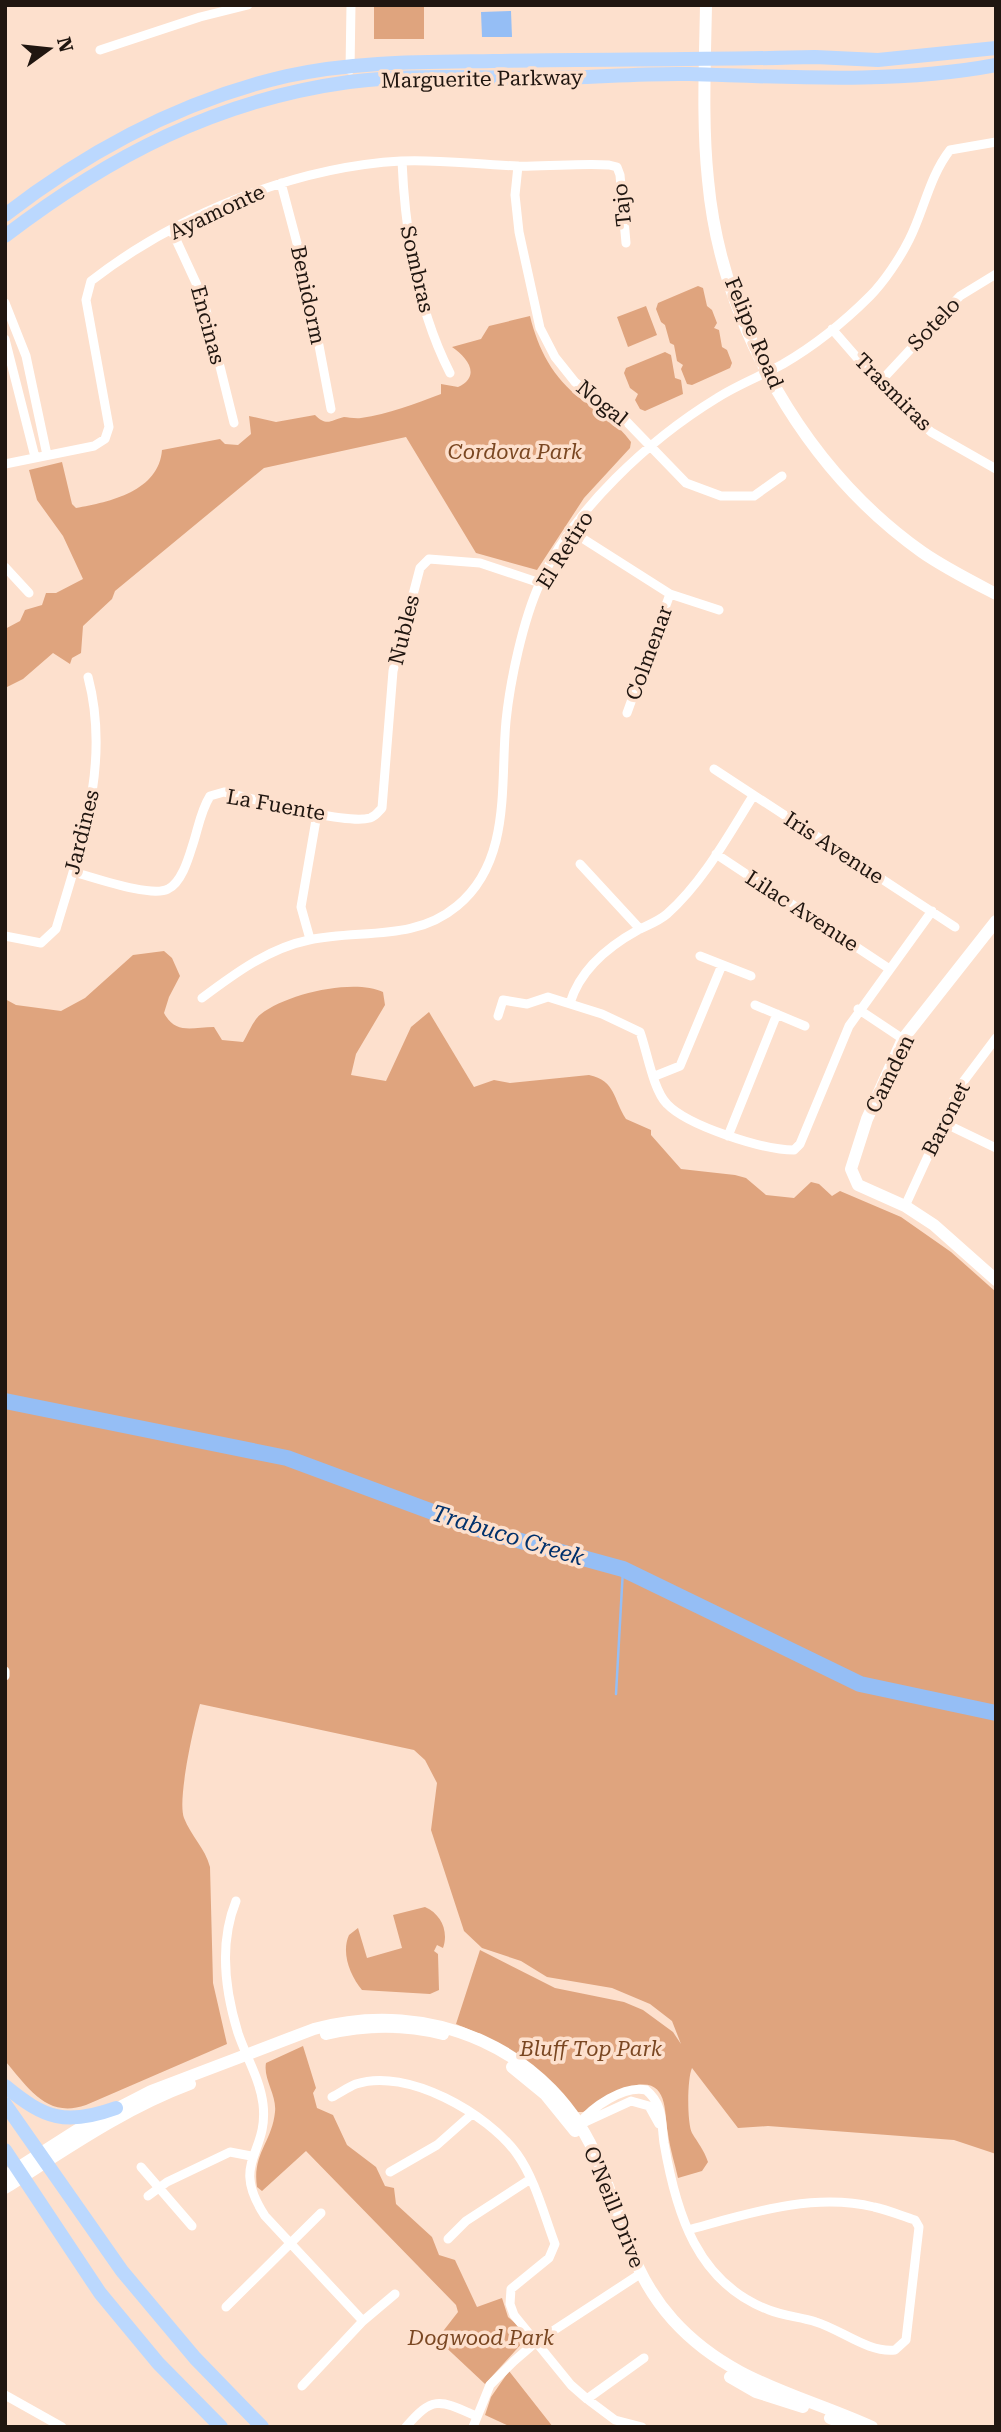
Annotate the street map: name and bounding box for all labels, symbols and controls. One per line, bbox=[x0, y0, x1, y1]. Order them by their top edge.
north arrow bbox=[14, 14, 84, 84]
text: N bbox=[52, 35, 78, 55]
street label: Marguerite Parkway bbox=[381, 65, 584, 93]
street label: Ayamonte bbox=[166, 180, 268, 244]
street label: Tajo bbox=[608, 182, 636, 228]
street label: Sombras bbox=[395, 223, 439, 315]
street label: Benidorm bbox=[286, 244, 330, 346]
street label: Felipe Road bbox=[720, 274, 788, 393]
street label: Encinas bbox=[186, 283, 230, 367]
street label: Sotelo bbox=[903, 292, 965, 356]
street label: Trasmiras bbox=[849, 348, 937, 436]
street label: Nogal bbox=[572, 375, 633, 431]
park label: Cordova Park bbox=[448, 440, 583, 464]
street label: El Retiro bbox=[532, 507, 598, 593]
street label: Nubles bbox=[384, 593, 424, 667]
street label: Colmenar bbox=[621, 602, 677, 704]
street label: La Fuente bbox=[225, 785, 327, 825]
street label: Jardines bbox=[60, 787, 104, 877]
street label: Iris Avenue bbox=[780, 807, 888, 889]
street label: Lilac Avenue bbox=[741, 866, 863, 956]
street label: Camden bbox=[861, 1031, 919, 1117]
street label: Baronet bbox=[917, 1078, 975, 1160]
water label: Trabuco Creek bbox=[428, 1499, 588, 1572]
park label: Bluff Top Park bbox=[519, 2037, 663, 2061]
street label: O'Neill Drive bbox=[579, 2143, 649, 2271]
park label: Dogwood Park bbox=[407, 2326, 555, 2350]

